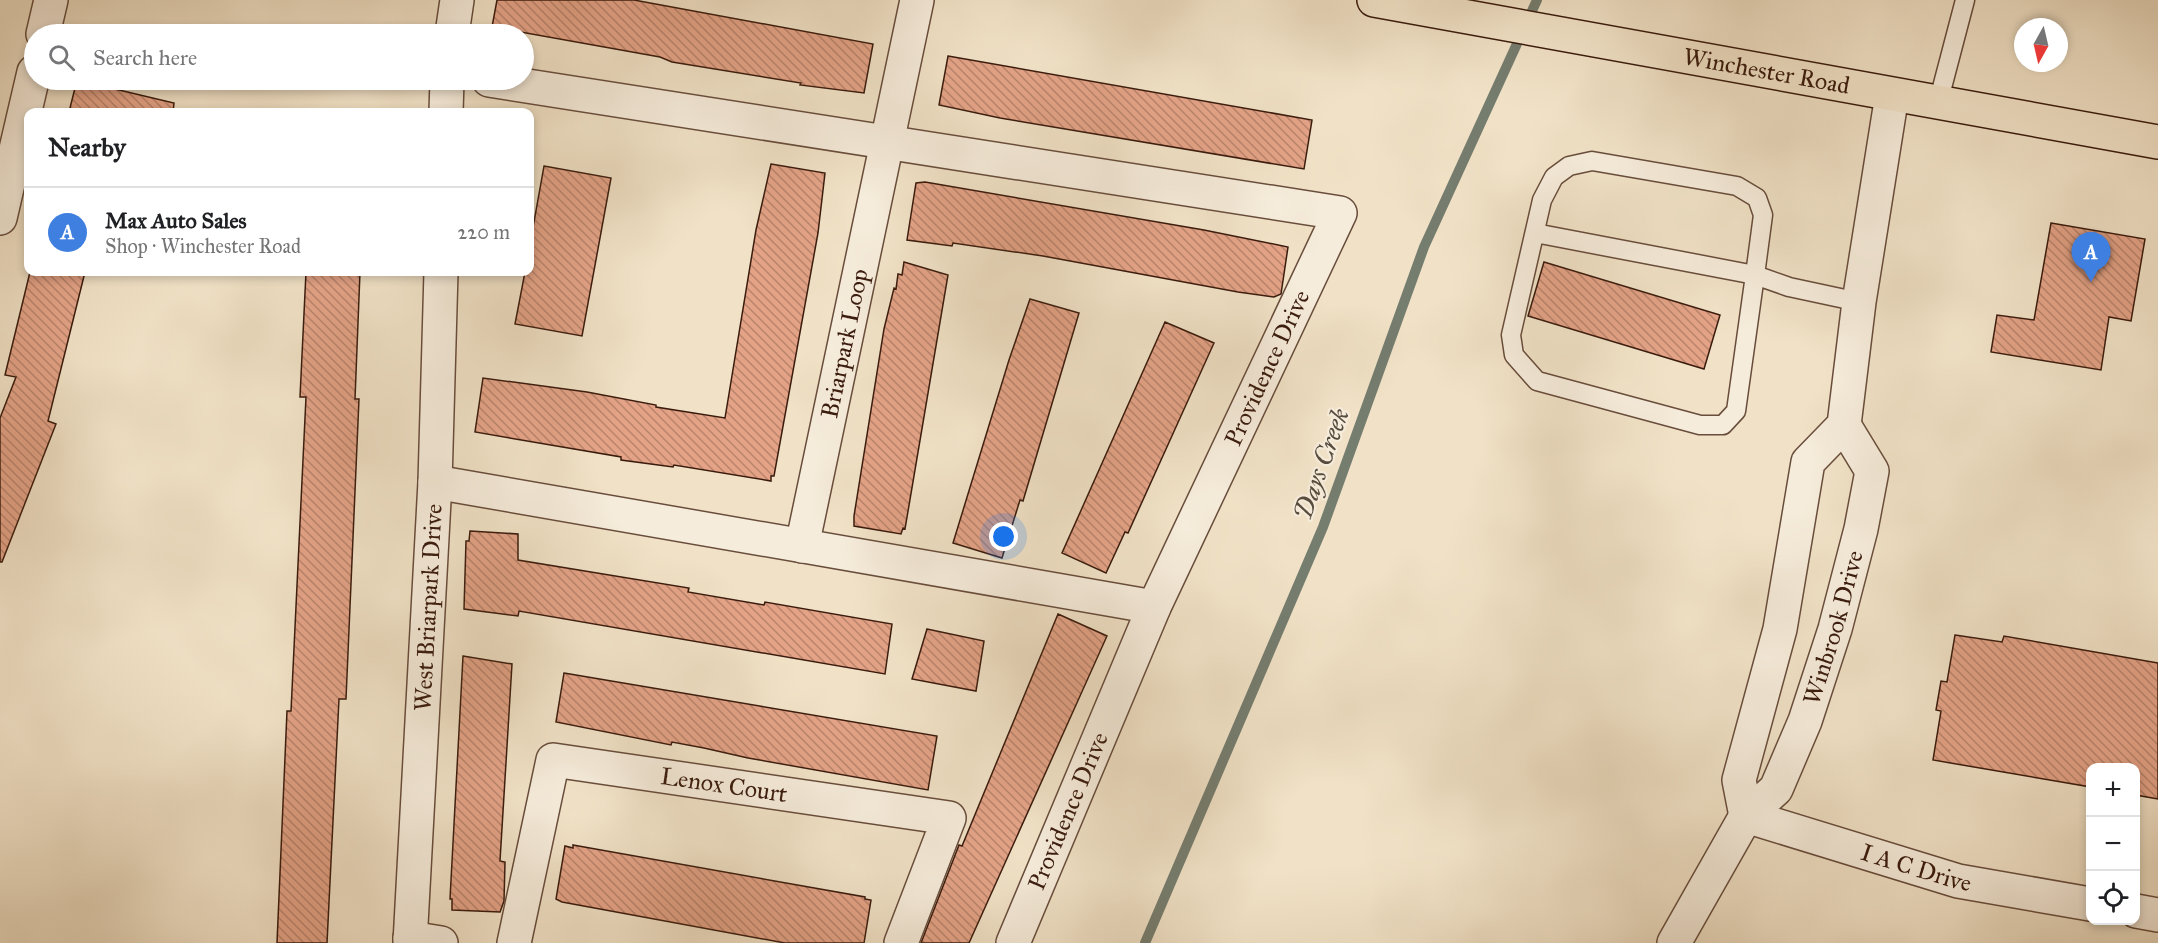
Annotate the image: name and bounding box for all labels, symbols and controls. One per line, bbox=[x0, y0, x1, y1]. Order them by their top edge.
north arrow bbox=[2014, 18, 2068, 72]
search box bbox=[24, 24, 534, 90]
icon: search bbox=[45, 41, 78, 74]
street label: Winchester Road bbox=[1681, 41, 1852, 101]
text: Search here bbox=[93, 44, 197, 71]
text: Nearby bbox=[48, 131, 126, 163]
text: Max Auto Sales bbox=[105, 207, 247, 234]
text: A bbox=[61, 220, 74, 244]
text: 220 m bbox=[458, 220, 510, 244]
pin: A bbox=[2072, 232, 2110, 282]
text: Shop · Winchester Road bbox=[105, 234, 301, 258]
street label: Briarpark Loop bbox=[814, 266, 875, 421]
street label: Providence Drive bbox=[1218, 285, 1316, 451]
water label: Days Creek bbox=[1286, 403, 1356, 524]
street label: West Briarpark Drive bbox=[408, 503, 449, 712]
your location bbox=[989, 522, 1018, 551]
street label: Winbrook Drive bbox=[1796, 547, 1870, 708]
street label: Providence Drive bbox=[1021, 728, 1115, 894]
street label: Lenox Court bbox=[659, 761, 790, 809]
map controls bbox=[2086, 763, 2140, 925]
button: + bbox=[2086, 763, 2140, 817]
button: − bbox=[2086, 817, 2140, 871]
street label: I A C Drive bbox=[1857, 837, 1974, 898]
button: locate bbox=[2086, 871, 2140, 925]

